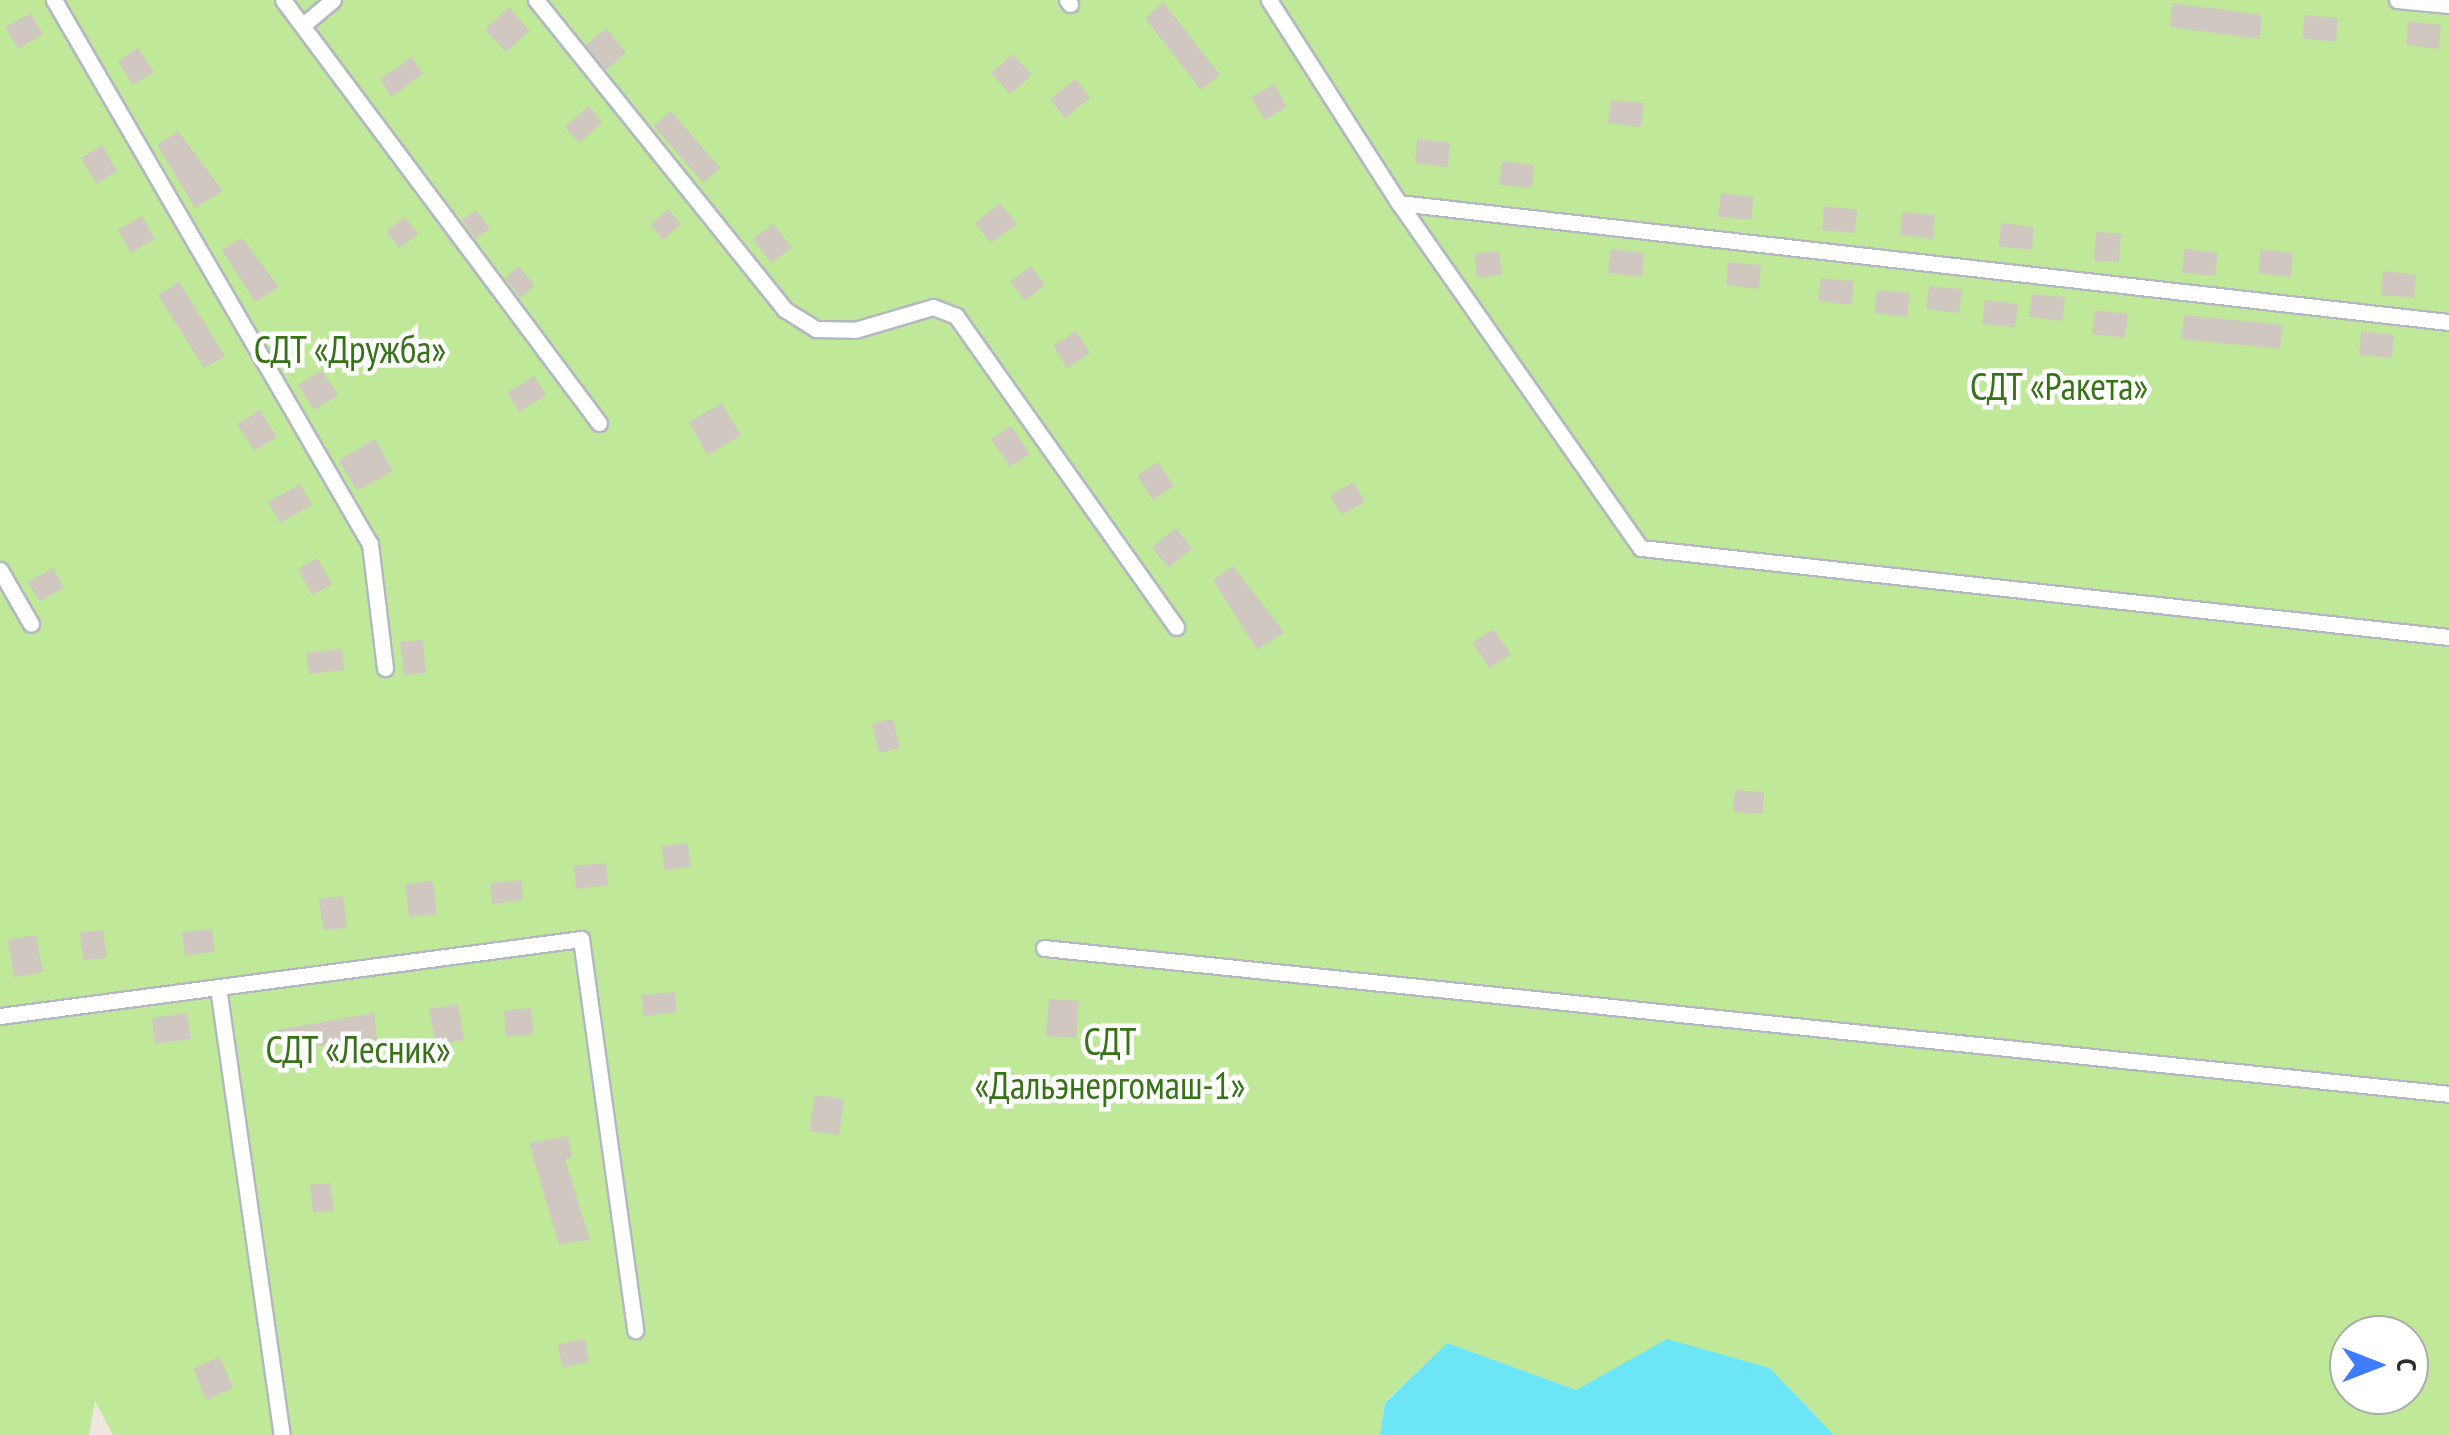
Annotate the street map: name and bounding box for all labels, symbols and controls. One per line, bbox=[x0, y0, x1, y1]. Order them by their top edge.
park label: СДТ «Дружба» bbox=[253, 326, 447, 372]
park label: СДТ «Ракета» bbox=[1969, 363, 2149, 409]
park label: СДТ «Дальэнергомаш-1» bbox=[975, 1018, 1245, 1108]
park label: СДТ «Лесник» bbox=[265, 1026, 451, 1072]
north arrow bbox=[2329, 1315, 2429, 1415]
text: С bbox=[2389, 1359, 2426, 1371]

